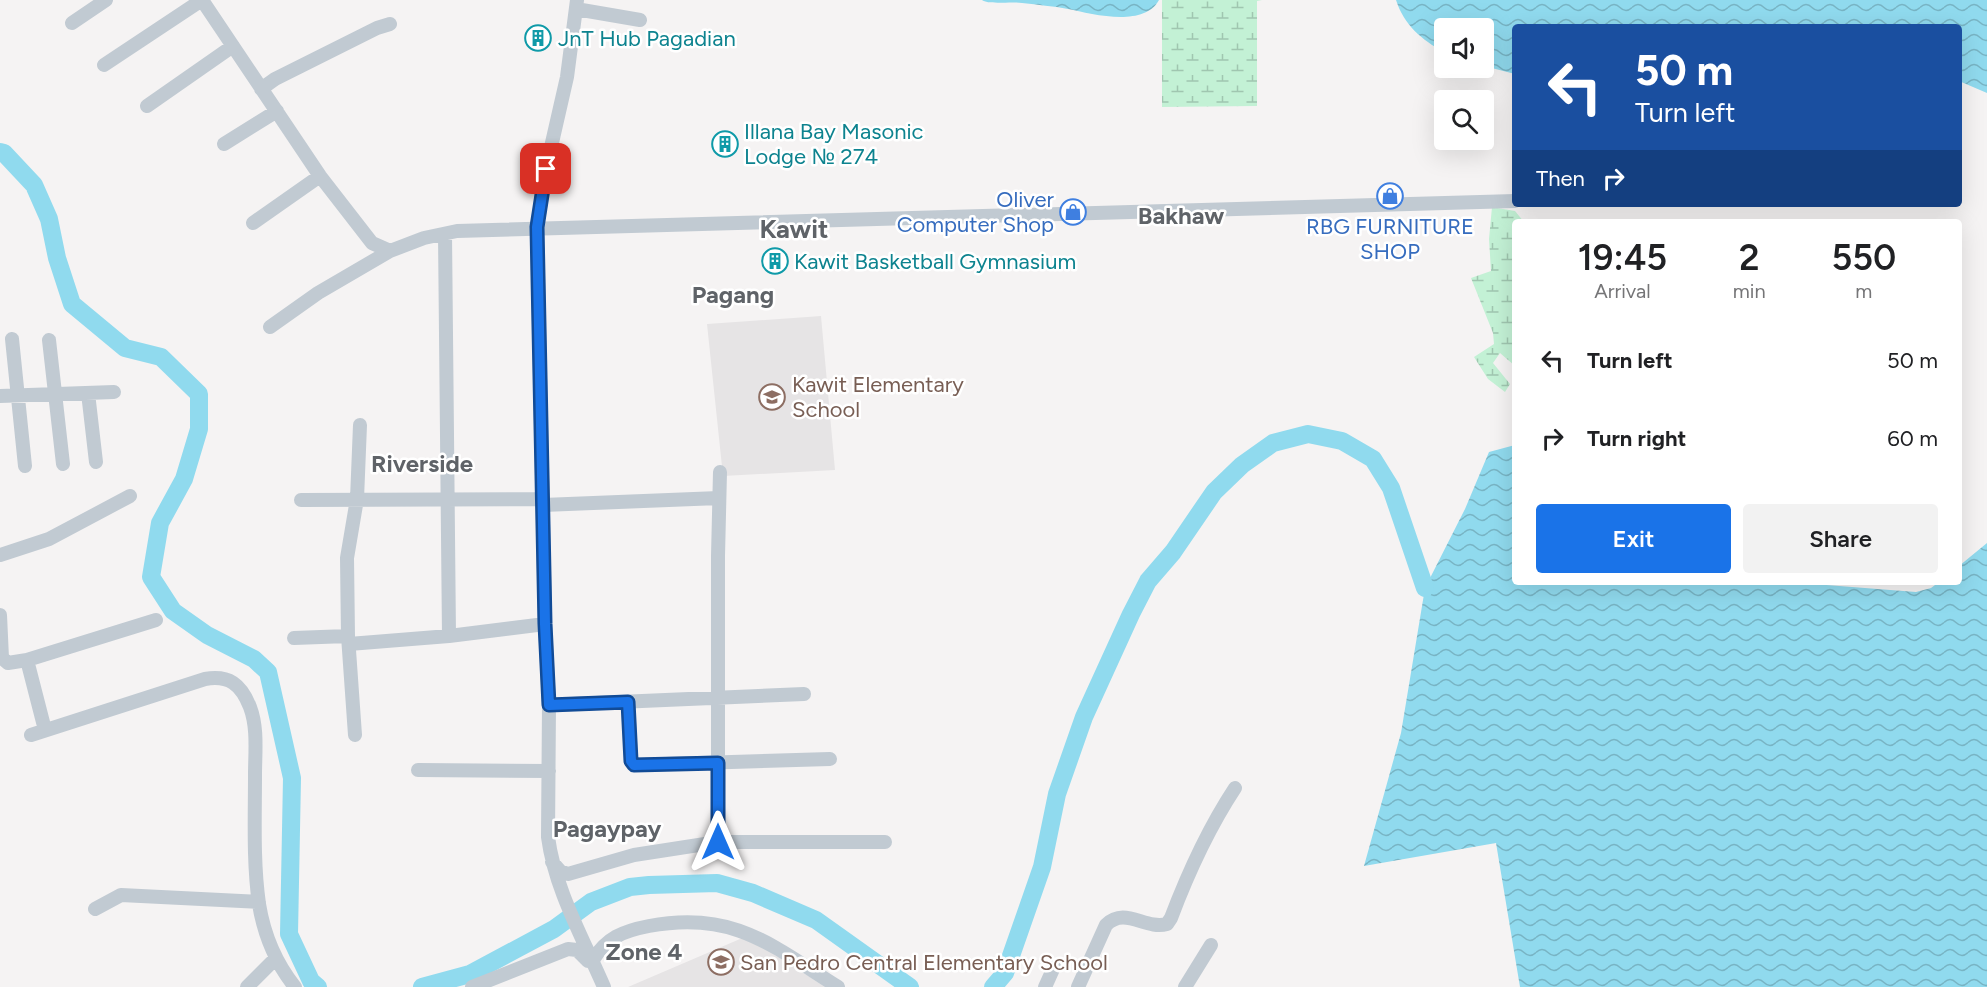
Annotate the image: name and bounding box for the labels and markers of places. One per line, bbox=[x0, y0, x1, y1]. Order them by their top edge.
building icon: JnT Hub Pagadian bbox=[523, 23, 553, 53]
place label: JnT Hub Pagadian bbox=[558, 25, 736, 52]
place label: Illana Bay Masonic Lodge № 274 bbox=[744, 118, 924, 170]
building icon: Illana Bay Masonic Lodge № 274 bbox=[710, 129, 740, 159]
pin bbox=[520, 143, 571, 194]
shop icon: RBG FURNITURE SHOP bbox=[1375, 181, 1405, 211]
place label: Oliver Computer Shop bbox=[897, 186, 1055, 238]
shop icon: Oliver Computer Shop bbox=[1058, 197, 1088, 227]
place label: RBG FURNITURE SHOP bbox=[1306, 213, 1474, 265]
building icon: Kawit Basketball Gymnasium bbox=[760, 246, 790, 276]
place label: Kawit Basketball Gymnasium bbox=[794, 248, 1076, 275]
place label: Kawit Elementary School bbox=[792, 371, 964, 423]
school or university icon: Kawit Elementary School bbox=[757, 382, 787, 412]
school or university icon: San Pedro Central Elementary School bbox=[706, 947, 736, 977]
place label: San Pedro Central Elementary School bbox=[740, 949, 1108, 976]

